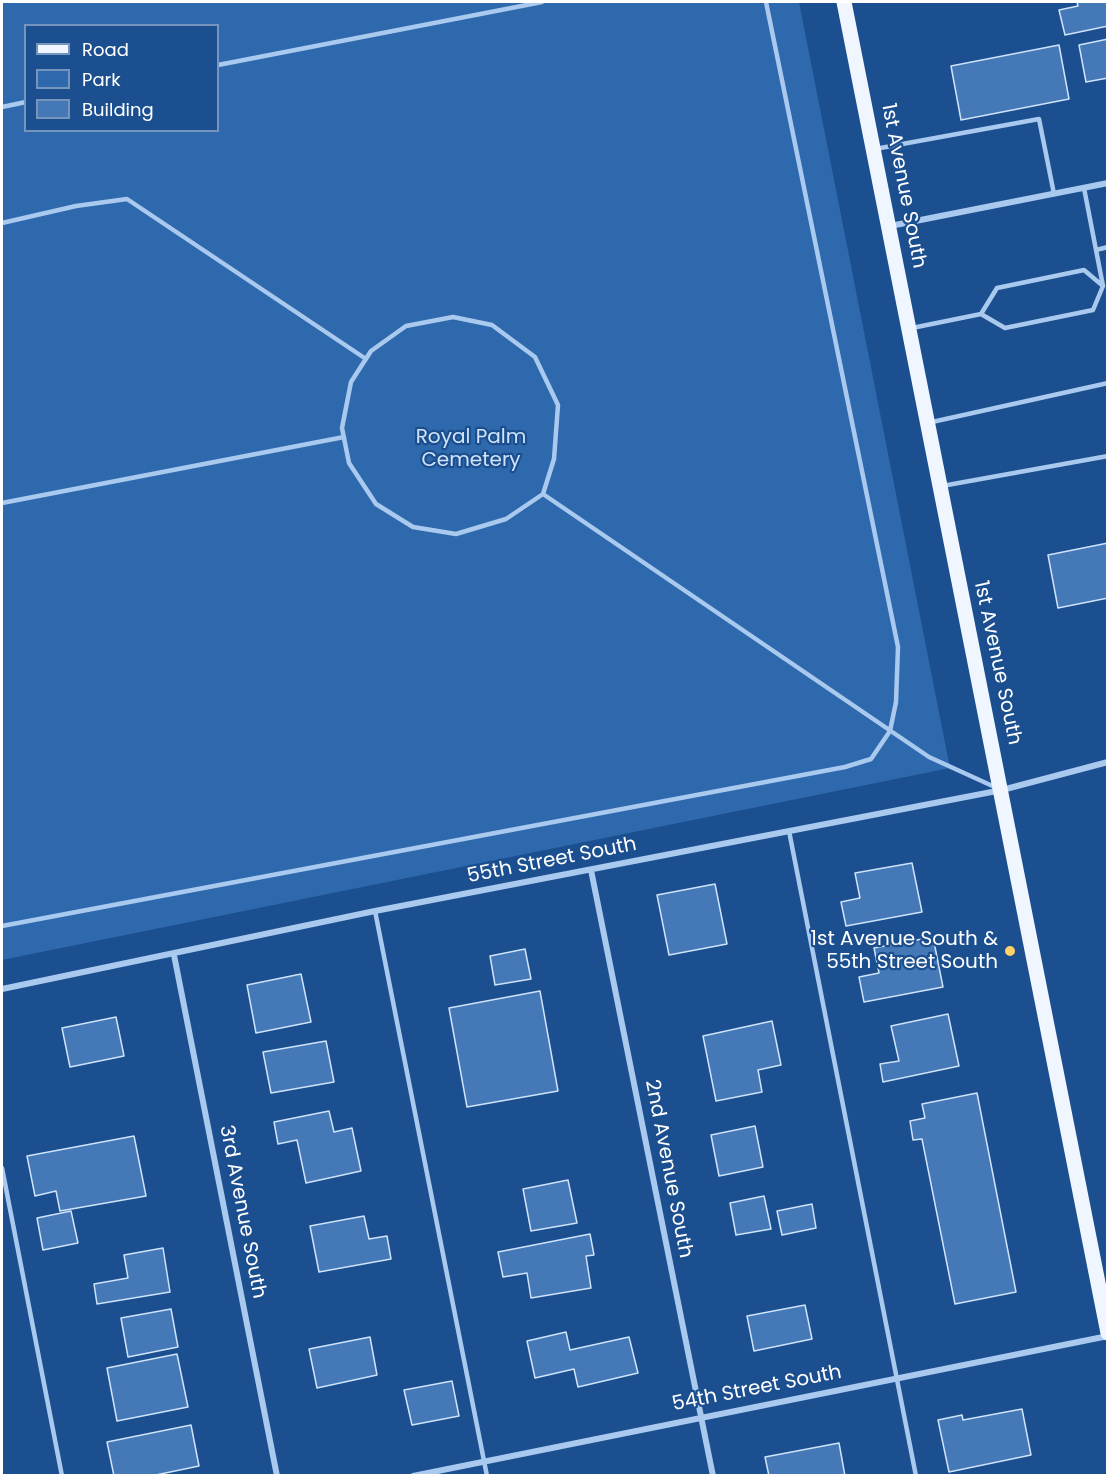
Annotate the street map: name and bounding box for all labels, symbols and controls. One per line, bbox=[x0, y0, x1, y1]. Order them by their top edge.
legend bbox=[24, 24, 219, 132]
text: Road bbox=[82, 37, 129, 62]
text: Park bbox=[82, 67, 121, 92]
text: Building bbox=[82, 97, 154, 122]
street label: 1st Avenue South bbox=[875, 102, 931, 270]
park label: Royal Palm Cemetery bbox=[416, 426, 526, 473]
street label: 1st Avenue South bbox=[968, 579, 1026, 747]
street label: 55th Street South bbox=[465, 833, 639, 889]
place label: 1st Avenue South & 55th Street South bbox=[811, 928, 998, 975]
marker: 1st Avenue South & 55th Street South bbox=[1003, 944, 1017, 958]
street label: 2nd Avenue South bbox=[639, 1078, 697, 1260]
street label: 3rd Avenue South bbox=[213, 1123, 271, 1301]
street label: 54th Street South bbox=[670, 1361, 844, 1417]

